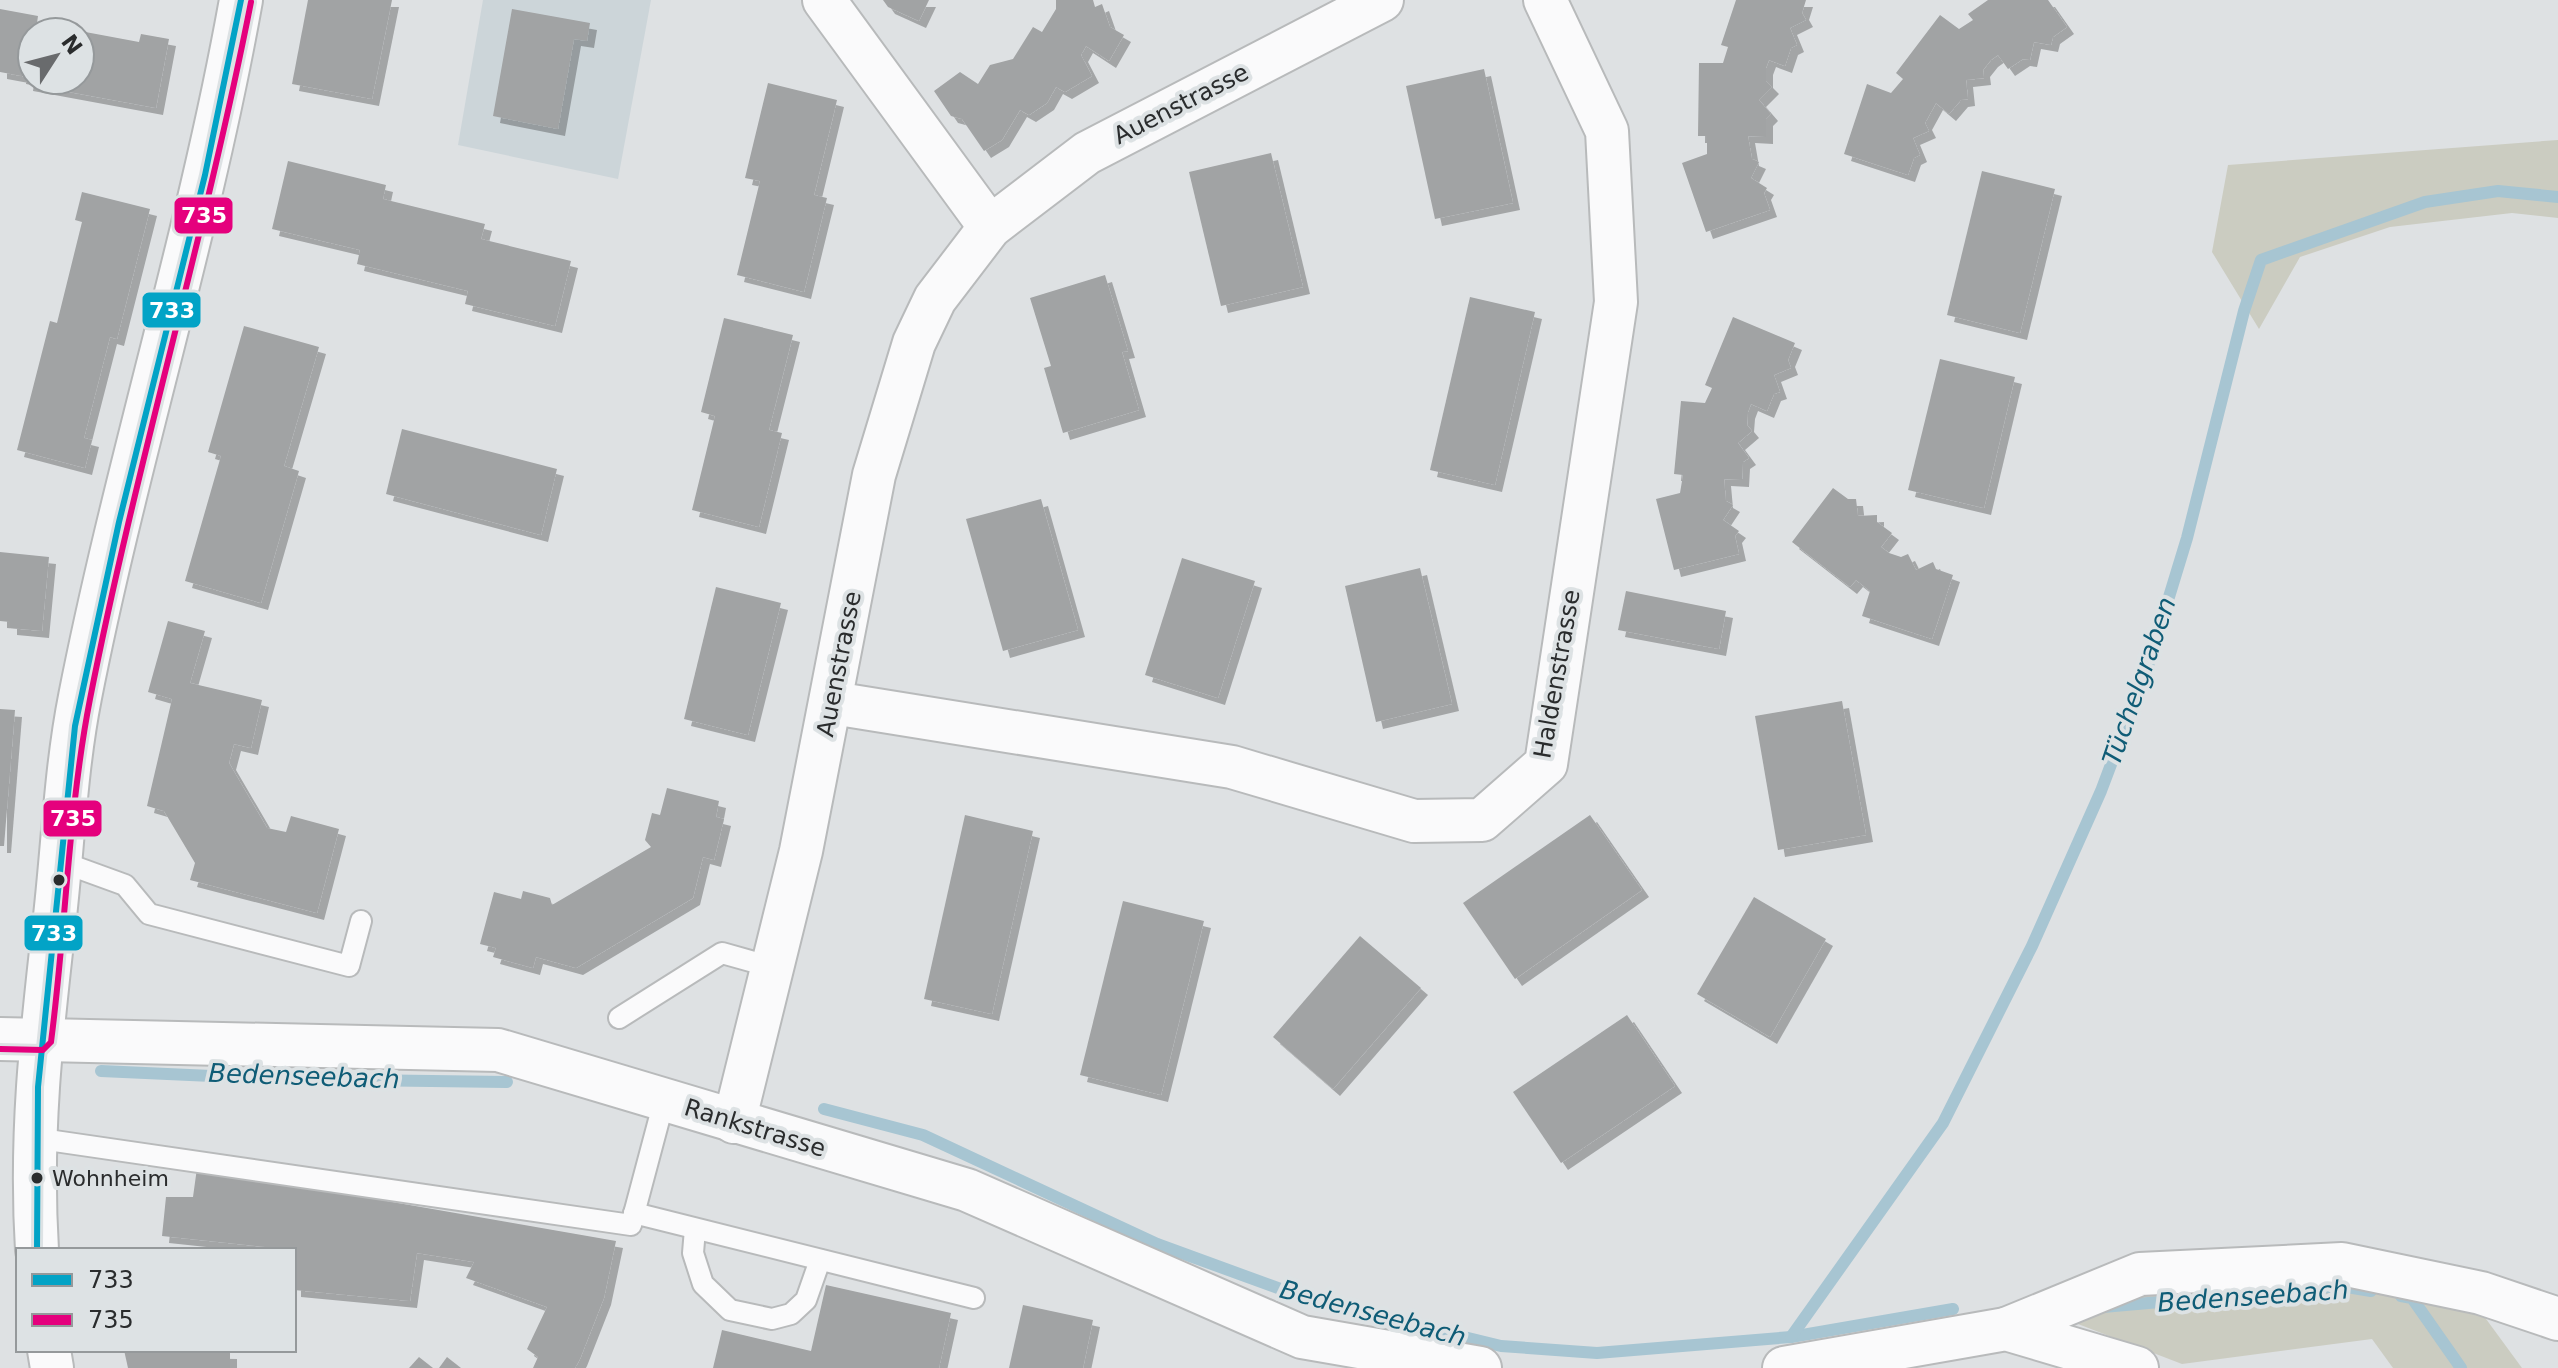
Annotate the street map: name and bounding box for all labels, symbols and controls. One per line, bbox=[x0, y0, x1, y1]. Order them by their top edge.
north arrow bbox=[16, 16, 96, 96]
text: N bbox=[56, 30, 87, 59]
street label: Auenstrasse bbox=[1109, 58, 1253, 150]
line badge: 735 bbox=[173, 196, 234, 235]
text: 735 bbox=[181, 203, 227, 228]
line badge: 733 bbox=[141, 291, 202, 329]
text: 733 bbox=[149, 298, 195, 323]
street label: Haldenstrasse bbox=[1528, 587, 1586, 761]
street label: Auenstrasse bbox=[811, 589, 867, 739]
water label: Tüchelgraben bbox=[2096, 593, 2182, 769]
line badge: 735 bbox=[42, 799, 103, 838]
text: 735 bbox=[50, 806, 96, 831]
unlabelled marker bbox=[51, 872, 67, 888]
line badge: 733 bbox=[23, 914, 84, 952]
text: 733 bbox=[31, 921, 77, 946]
water label: Bedenseebach bbox=[208, 1058, 400, 1094]
street label: Rankstrasse bbox=[681, 1093, 829, 1163]
place label: Wohnheim bbox=[52, 1166, 169, 1191]
marker: Wohnheim bbox=[29, 1170, 45, 1186]
legend bbox=[16, 1248, 296, 1352]
text: 733 bbox=[88, 1266, 134, 1294]
water label: Bedenseebach bbox=[1277, 1274, 1469, 1352]
water label: Bedenseebach bbox=[2156, 1274, 2350, 1318]
text: 735 bbox=[88, 1306, 134, 1334]

